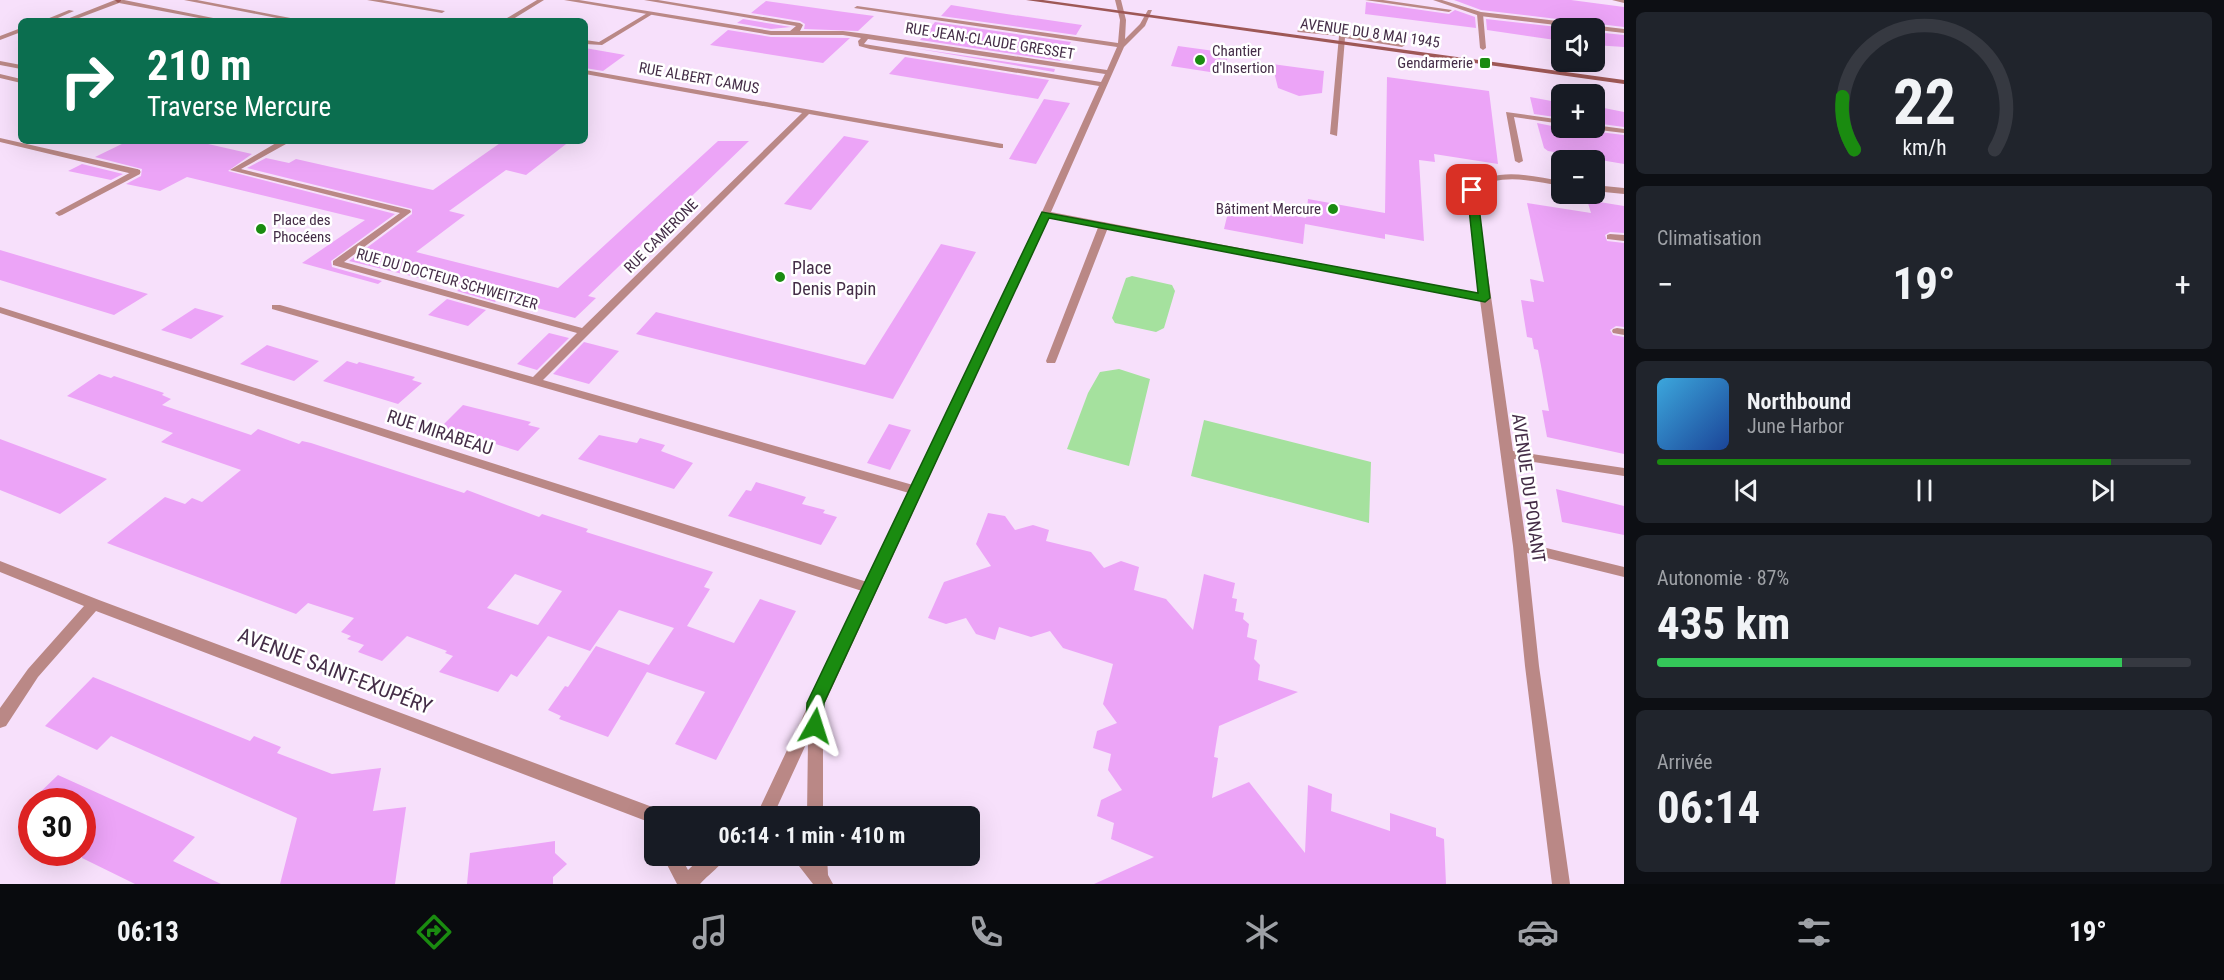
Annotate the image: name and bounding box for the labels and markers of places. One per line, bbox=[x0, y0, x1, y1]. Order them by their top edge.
place label: Chantier d'Insertion bbox=[1212, 42, 1275, 77]
marker: Chantier d'Insertion bbox=[1193, 53, 1207, 67]
place label: Gendarmerie bbox=[1397, 54, 1473, 72]
marker: Gendarmerie bbox=[1478, 56, 1492, 70]
pin bbox=[1446, 164, 1497, 215]
place label: Bâtiment Mercure bbox=[1216, 200, 1321, 218]
marker: Bâtiment Mercure bbox=[1326, 202, 1340, 216]
place label: Place des Phocéens bbox=[273, 211, 331, 246]
marker: Place des Phocéens bbox=[254, 222, 268, 236]
place label: Place Denis Papin bbox=[792, 257, 876, 299]
marker: Place Denis Papin bbox=[773, 270, 787, 284]

